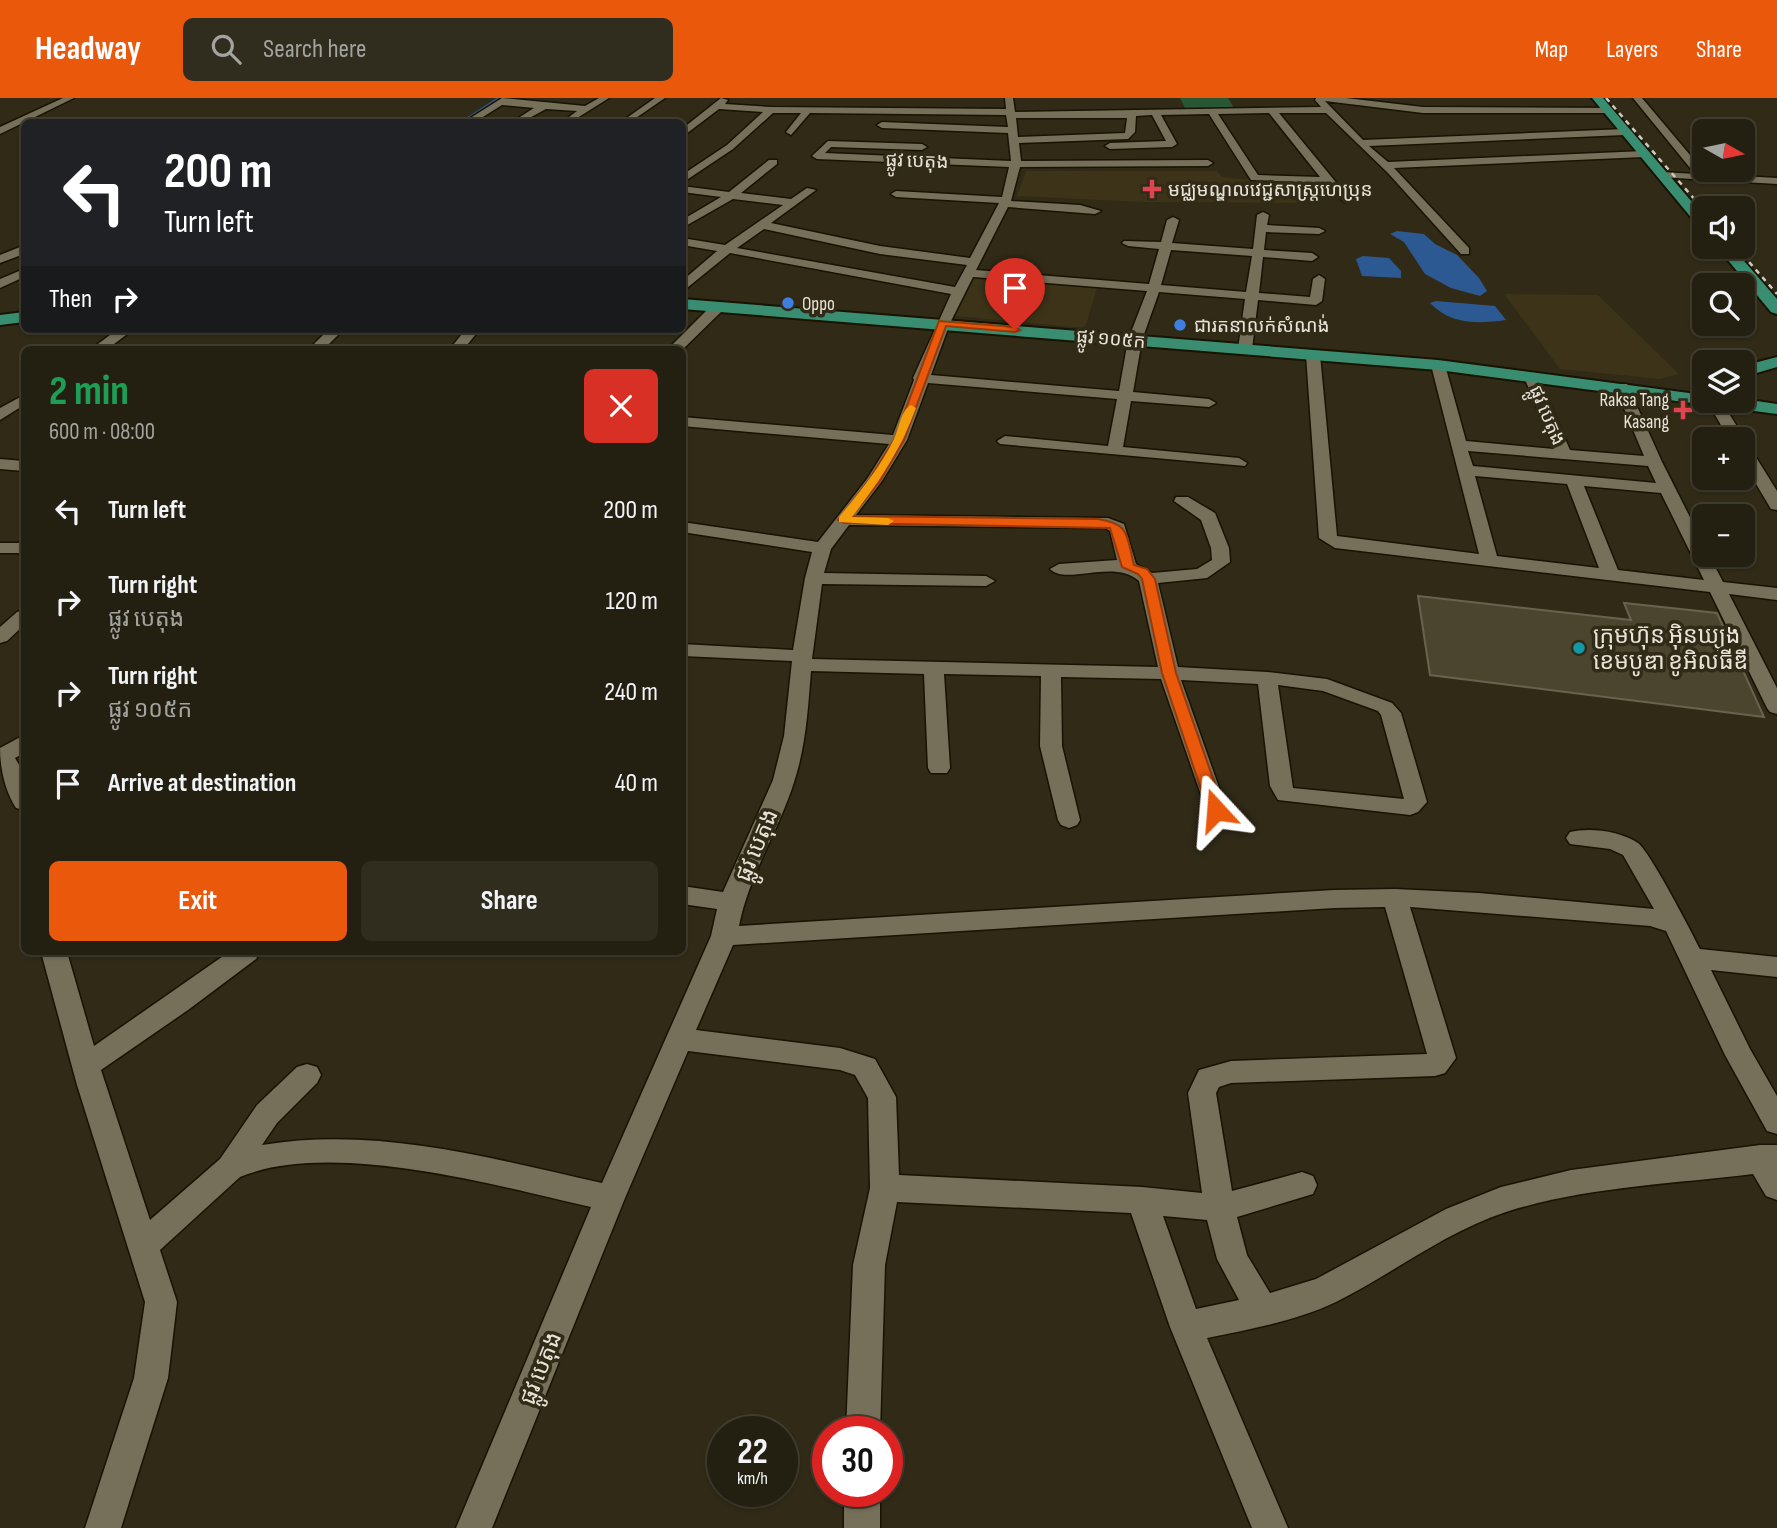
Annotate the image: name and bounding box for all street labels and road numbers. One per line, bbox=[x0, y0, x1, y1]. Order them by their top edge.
street label: ផ្លូវ បេតុង bbox=[885, 149, 949, 179]
street label: ផ្លូវ ១០៥ក bbox=[1075, 325, 1147, 359]
street label: ផ្លូវ បេតុង bbox=[1519, 382, 1570, 451]
street label: ផ្លូវ បេតុង bbox=[729, 805, 791, 889]
street label: ផ្លូវ បេតុង bbox=[514, 1328, 574, 1411]

